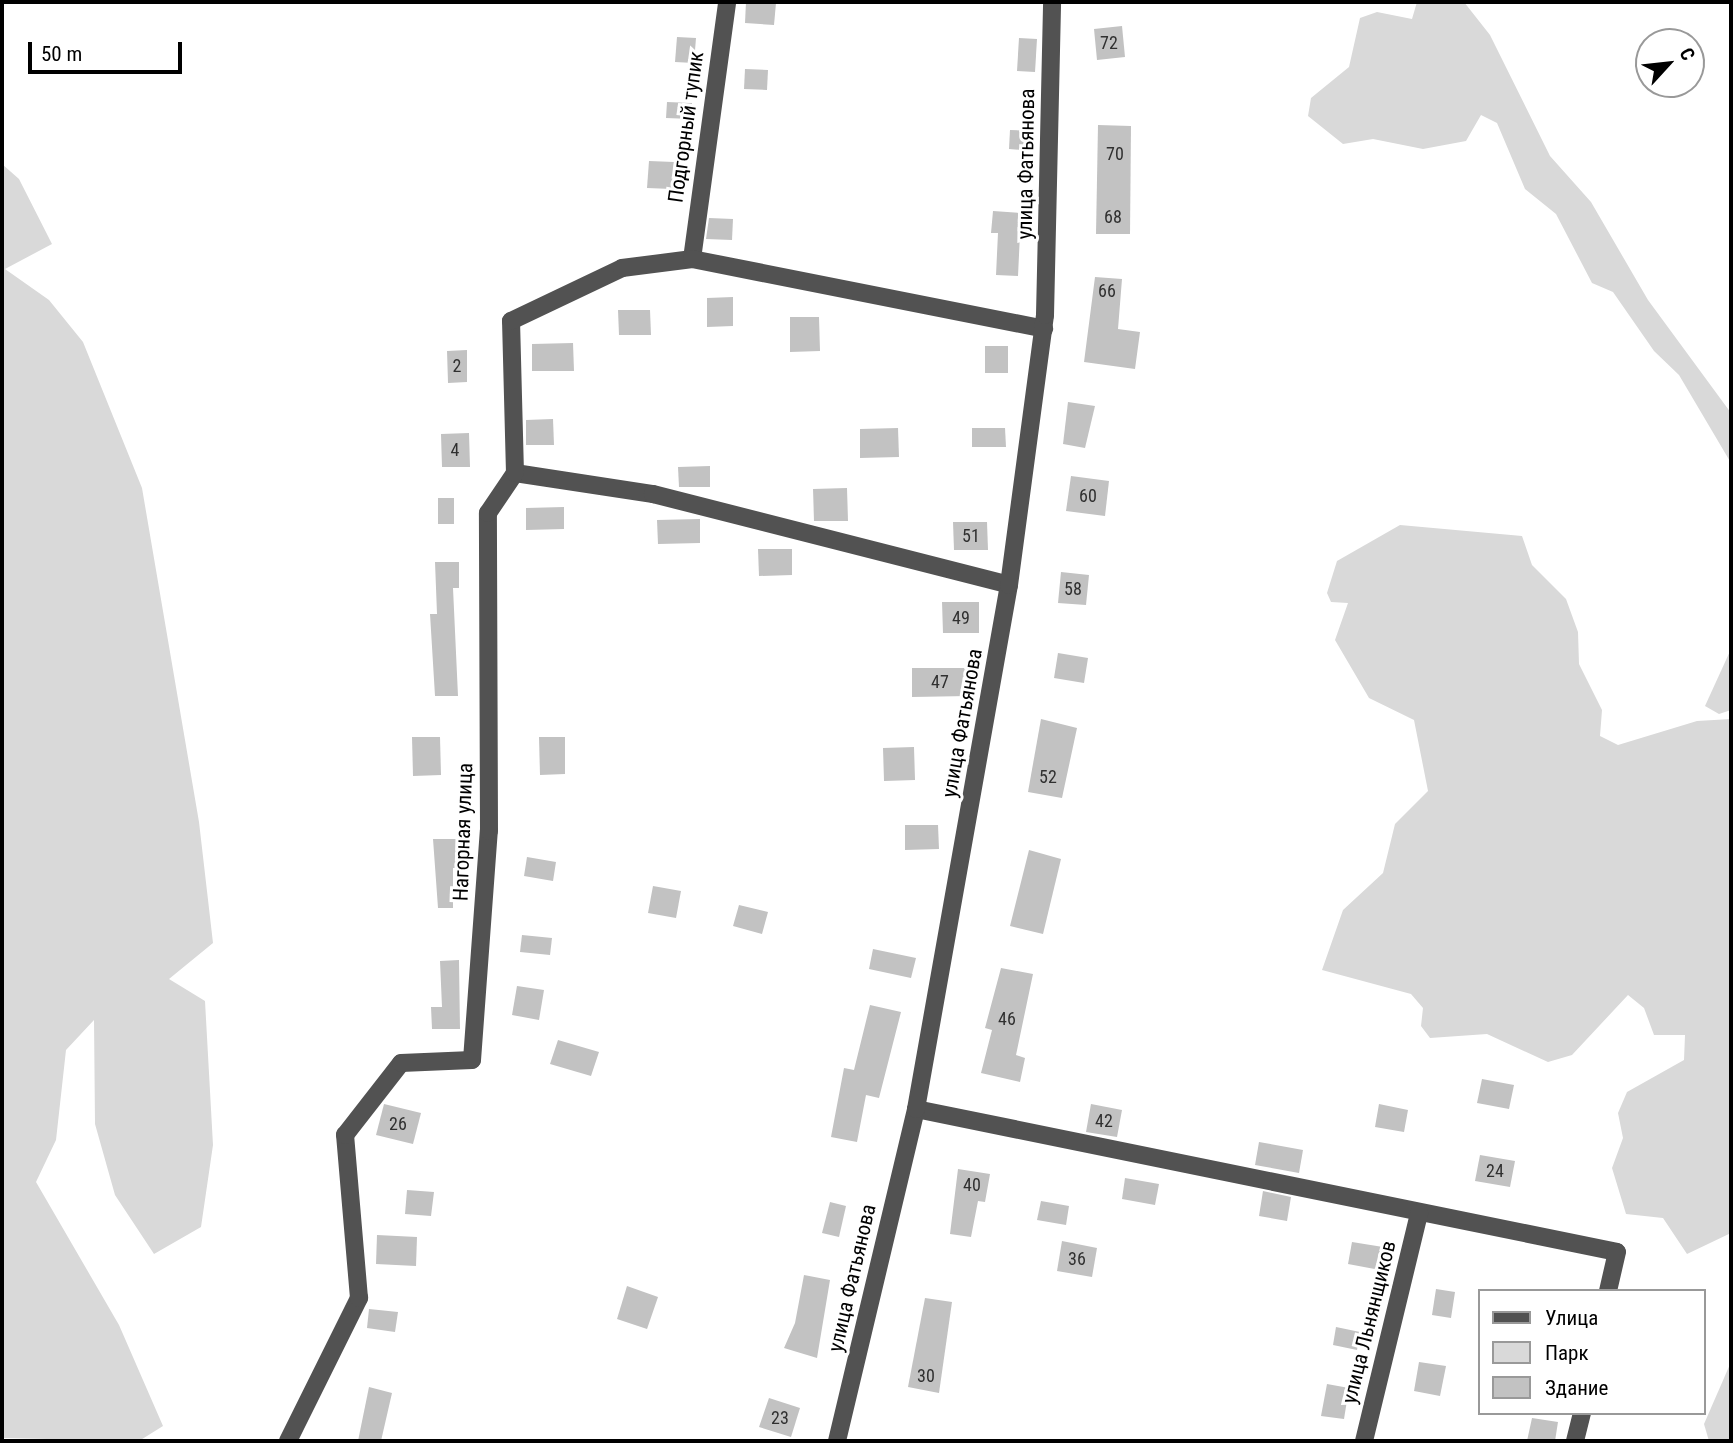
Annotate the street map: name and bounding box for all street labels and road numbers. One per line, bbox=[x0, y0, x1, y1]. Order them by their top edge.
street label: Подгорный тупик bbox=[663, 50, 709, 204]
street label: улица Фатьянова bbox=[1012, 88, 1040, 240]
street label: улица Фатьянова bbox=[937, 647, 987, 799]
street label: Нагорная улица bbox=[448, 763, 478, 901]
street label: улица Фатьянова bbox=[823, 1202, 881, 1354]
street label: улица Льнянщиков bbox=[1337, 1238, 1401, 1406]

